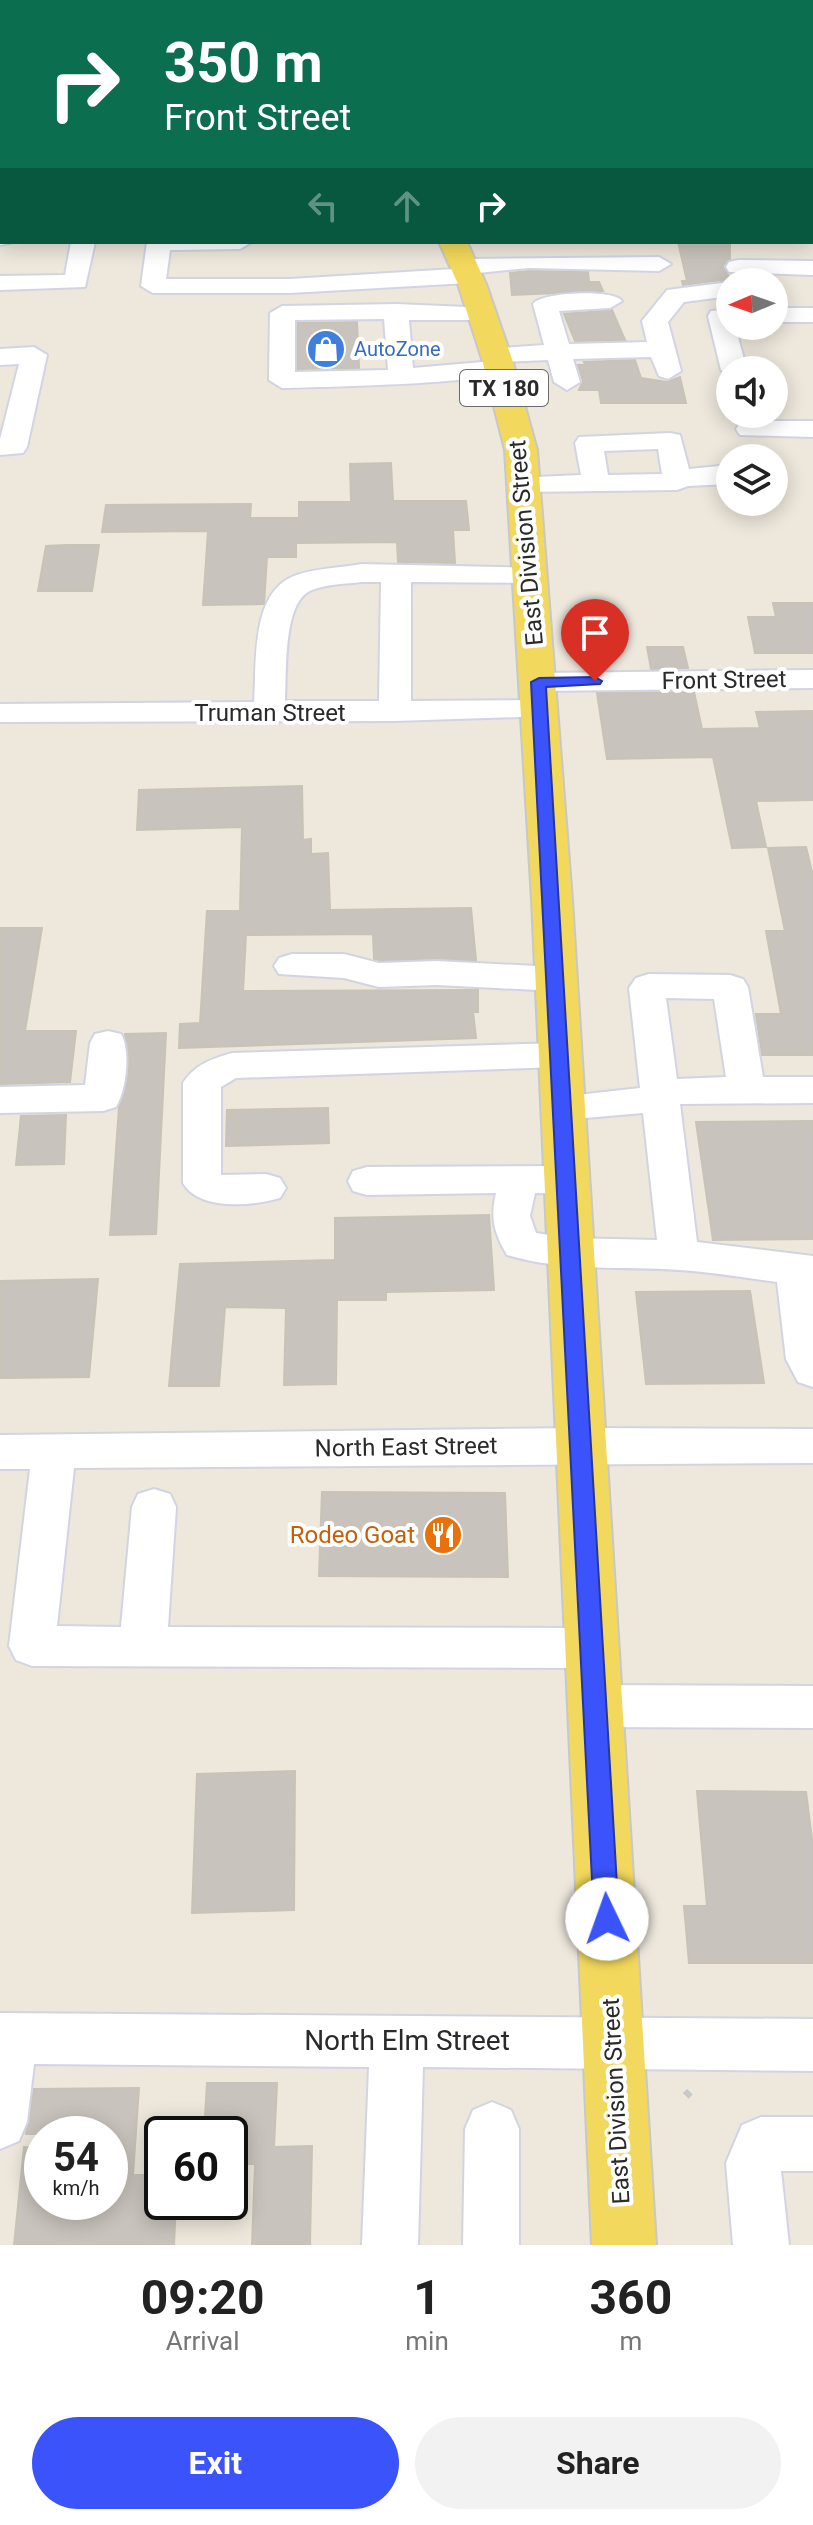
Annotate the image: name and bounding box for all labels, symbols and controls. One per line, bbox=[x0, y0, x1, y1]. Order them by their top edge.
text: 350 m bbox=[164, 30, 323, 96]
icon: right bbox=[32, 32, 136, 136]
text: Front Street bbox=[164, 97, 351, 139]
icon: left bbox=[301, 184, 345, 228]
icon: ahead bbox=[385, 184, 429, 228]
icon: right bbox=[469, 184, 513, 228]
north arrow bbox=[716, 268, 788, 340]
map controls bbox=[716, 268, 788, 516]
shop icon: AutoZone bbox=[305, 328, 347, 370]
place label: AutoZone bbox=[354, 337, 441, 361]
button: sound bbox=[716, 356, 788, 428]
road number: TX 180 bbox=[460, 370, 548, 406]
street label: East Division Street bbox=[503, 439, 549, 647]
button: layers bbox=[716, 444, 788, 516]
pin bbox=[561, 599, 629, 681]
icon: arrive bbox=[573, 611, 617, 655]
street label: Front Street bbox=[661, 665, 787, 695]
street label: Truman Street bbox=[194, 699, 346, 727]
street label: North East Street bbox=[314, 1431, 498, 1463]
restaurant icon: Rodeo Goat bbox=[422, 1514, 464, 1556]
place label: Rodeo Goat bbox=[290, 1521, 415, 1549]
position arrow bbox=[565, 1877, 649, 1961]
street label: East Division Street bbox=[597, 1997, 635, 2205]
street label: North Elm Street bbox=[304, 2024, 510, 2057]
speed limit sign: 60 bbox=[144, 2116, 248, 2220]
text: 54 bbox=[53, 2134, 99, 2181]
text: km/h bbox=[53, 2176, 99, 2200]
text: 09:20 bbox=[141, 2269, 264, 2326]
text: 1 bbox=[413, 2269, 441, 2326]
text: 360 bbox=[590, 2269, 672, 2326]
text: Arrival bbox=[166, 2326, 240, 2356]
text: min bbox=[405, 2326, 449, 2356]
text: m bbox=[619, 2326, 642, 2356]
button: Exit bbox=[32, 2417, 399, 2509]
button: Share bbox=[415, 2417, 781, 2509]

